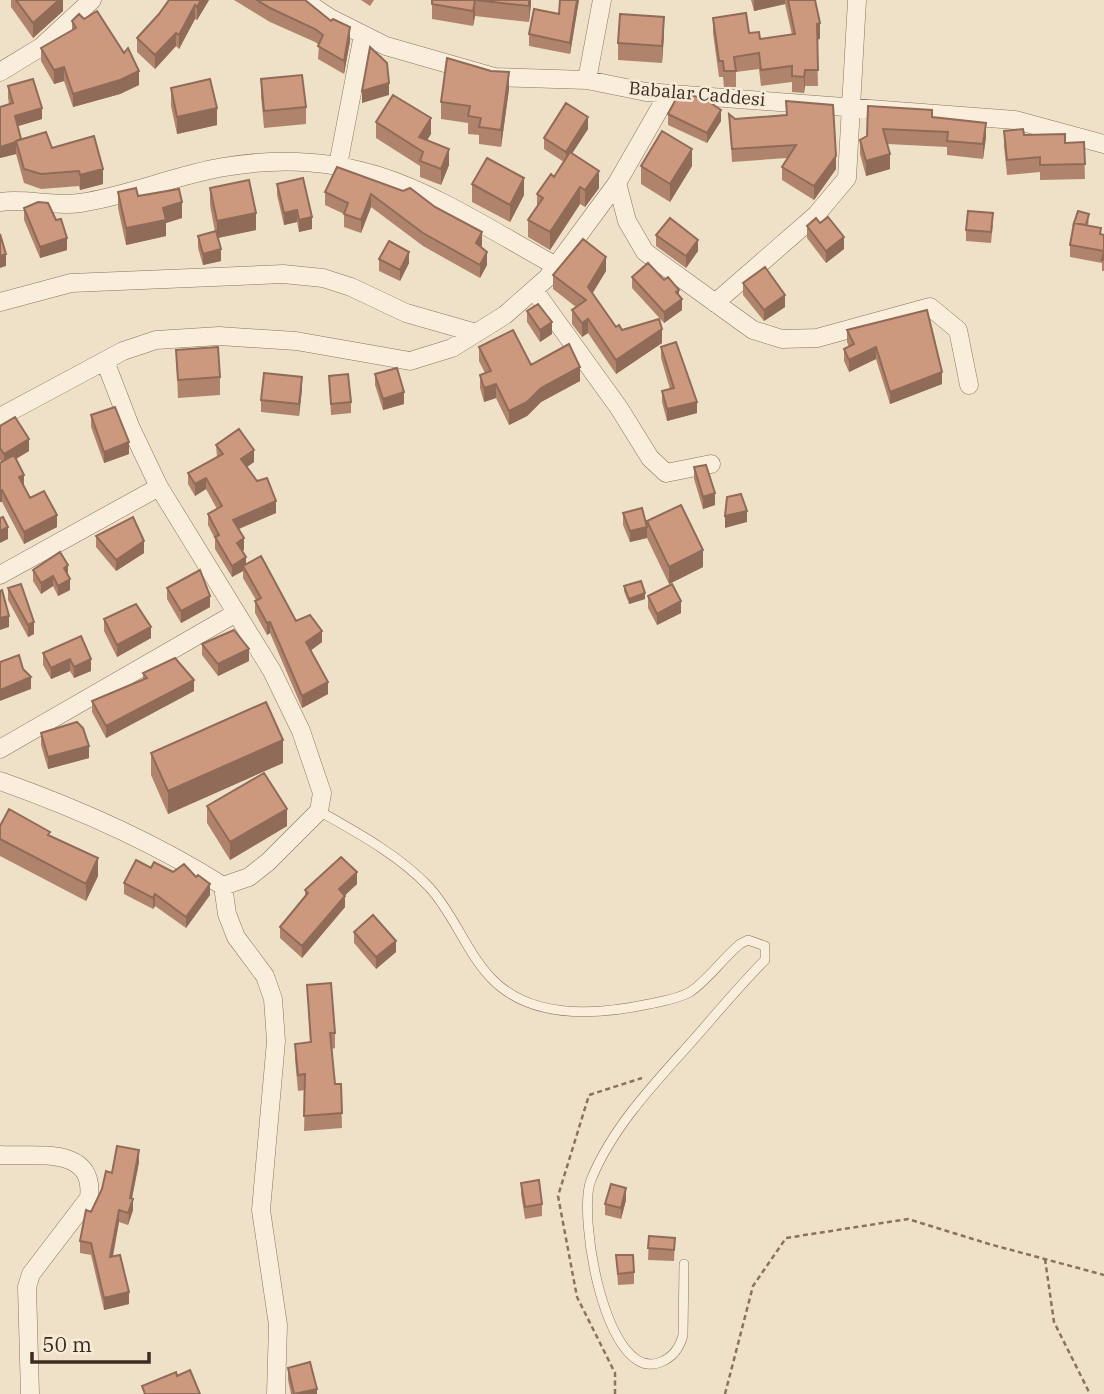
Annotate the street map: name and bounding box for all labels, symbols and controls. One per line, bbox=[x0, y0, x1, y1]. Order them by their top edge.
street label: Babalar Caddesi bbox=[628, 76, 767, 111]
scale bar bbox=[32, 1320, 149, 1364]
text: 50 m bbox=[42, 1330, 92, 1358]

